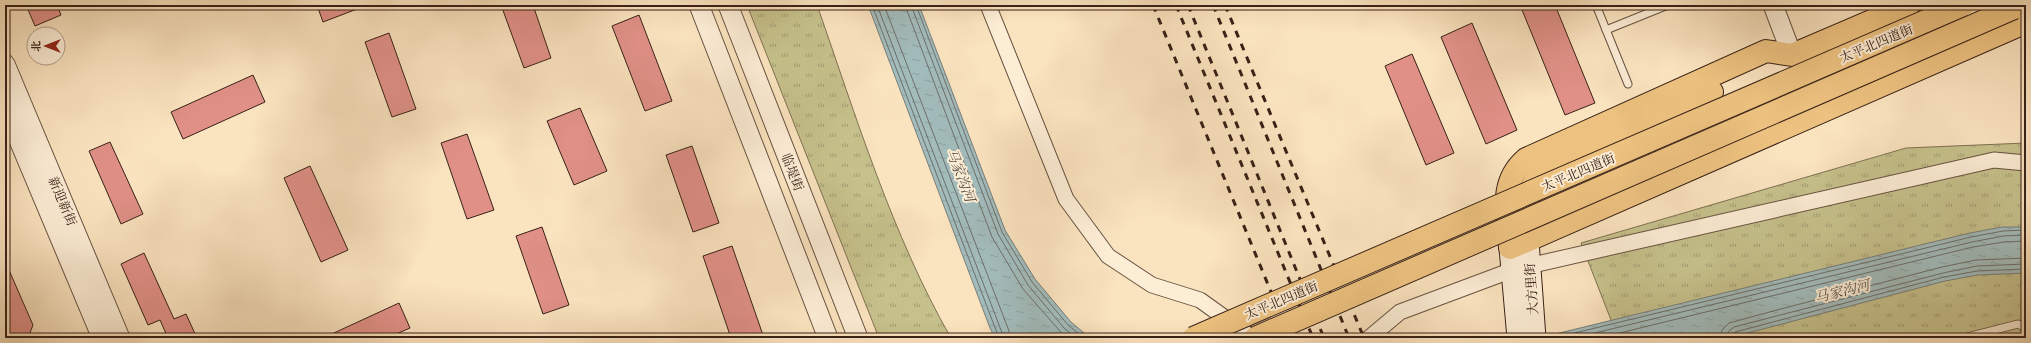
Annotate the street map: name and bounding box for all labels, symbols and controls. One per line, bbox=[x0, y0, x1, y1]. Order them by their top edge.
street label: 太平北四道街 bbox=[1837, 19, 1916, 67]
north arrow bbox=[26, 26, 66, 66]
text: 北 bbox=[28, 41, 44, 52]
water label: 马家沟河 bbox=[942, 145, 981, 208]
street label: 太平北四道街 bbox=[1539, 148, 1618, 196]
street label: 临堤街 bbox=[777, 151, 808, 194]
street label: 新迎新街 bbox=[44, 174, 81, 229]
street label: 大方里街 bbox=[1520, 262, 1543, 316]
water label: 马家沟河 bbox=[1812, 274, 1874, 307]
street label: 太平北四道街 bbox=[1242, 276, 1321, 324]

